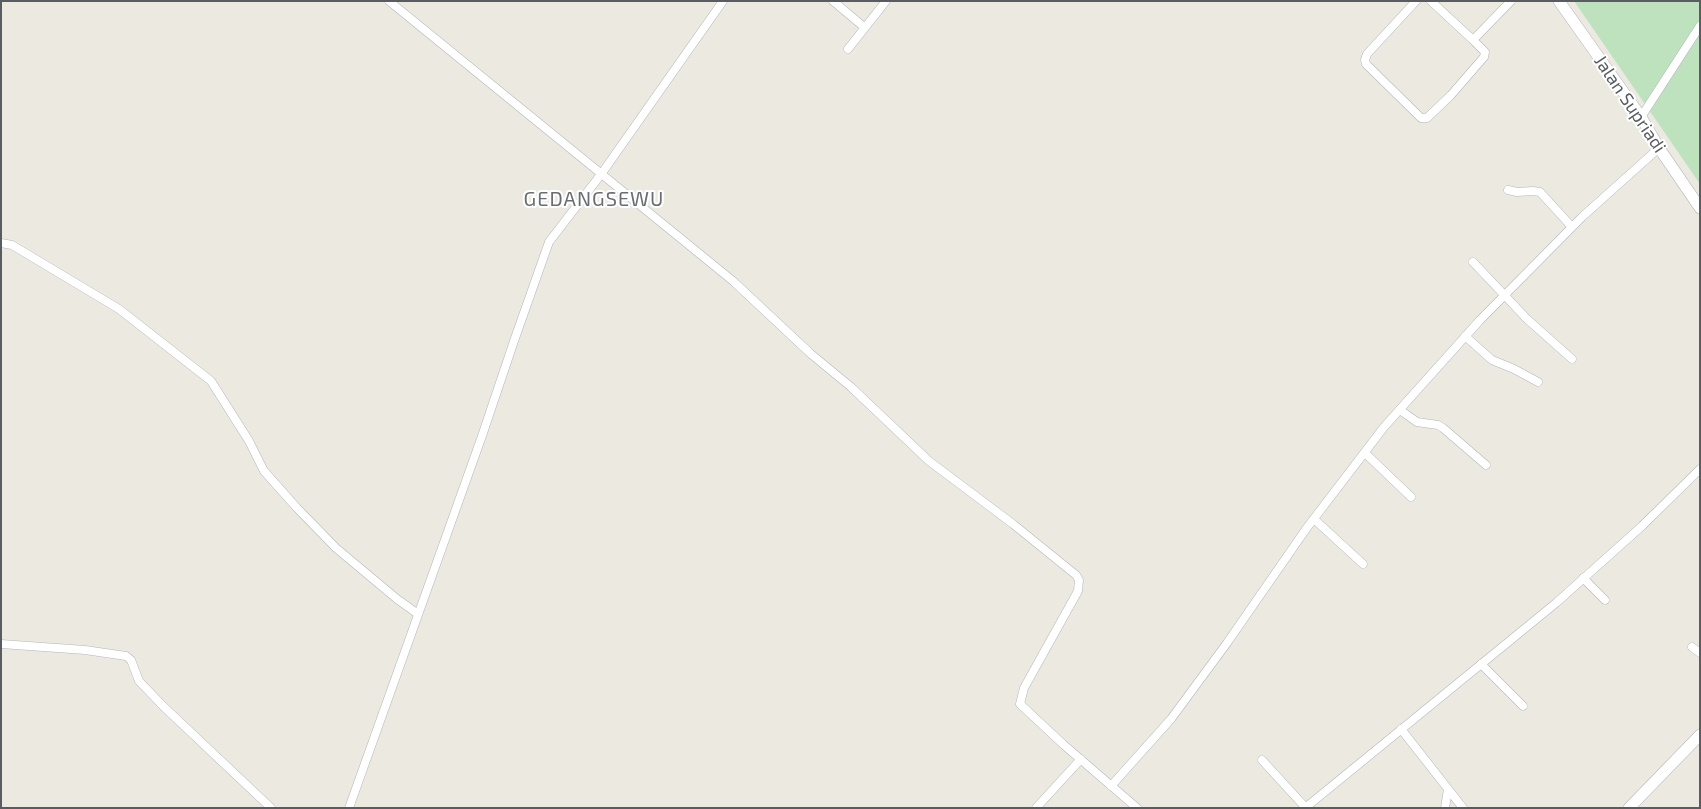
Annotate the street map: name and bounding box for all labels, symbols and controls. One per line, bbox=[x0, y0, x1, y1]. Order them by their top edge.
street label: Jalan Supriadi bbox=[1589, 51, 1671, 157]
district label: GEDANGSEWU bbox=[522, 187, 666, 211]

